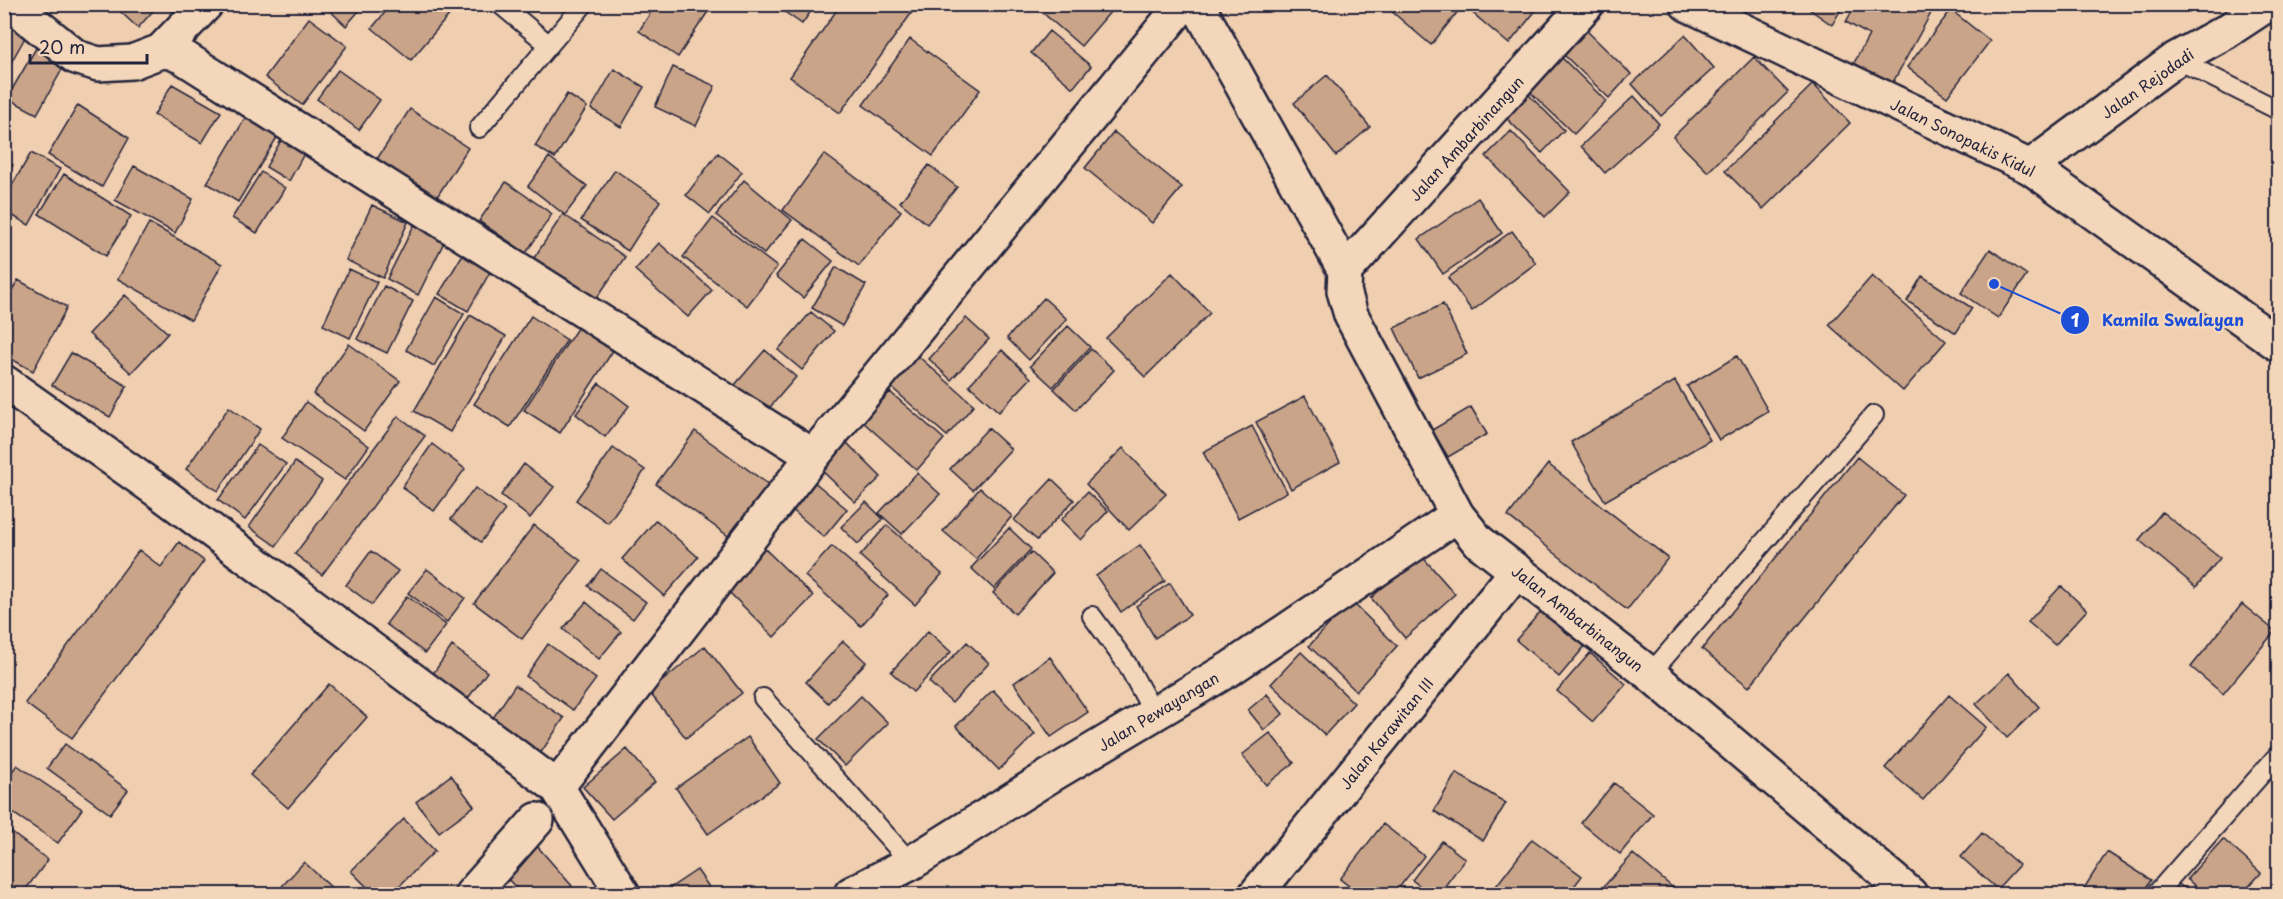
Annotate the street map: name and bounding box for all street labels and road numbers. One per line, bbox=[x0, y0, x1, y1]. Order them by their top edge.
street label: Jalan Rejodadi bbox=[2096, 42, 2198, 124]
street label: Jalan Ambarbinangun bbox=[1403, 70, 1529, 206]
street label: Jalan Sonopakis Kidul bbox=[1887, 92, 2039, 182]
street label: Jalan Ambarbinangun bbox=[1507, 559, 1649, 677]
street label: Jalan Pewayangan bbox=[1093, 666, 1223, 756]
street label: Jalan Karawitan III bbox=[1334, 672, 1438, 794]

